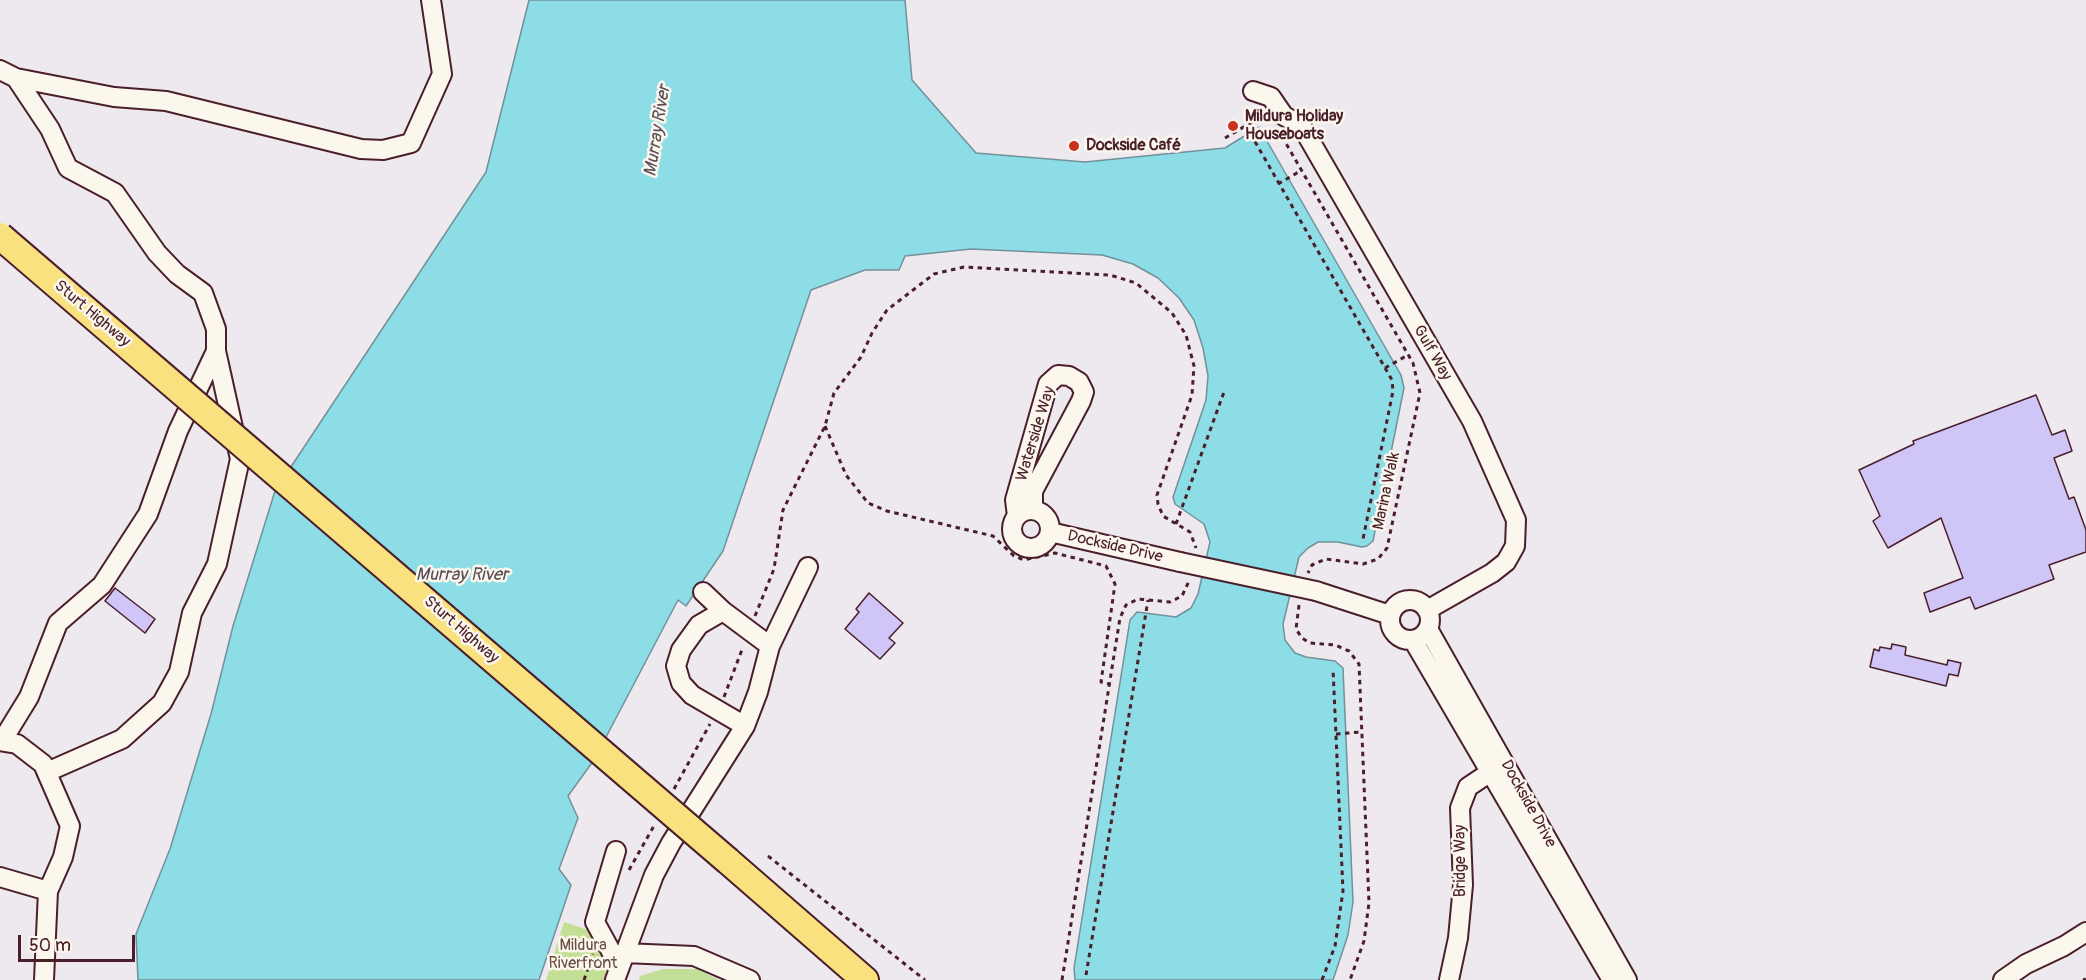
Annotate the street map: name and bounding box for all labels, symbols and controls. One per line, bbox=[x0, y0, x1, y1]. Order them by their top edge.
water label: Murray River bbox=[640, 84, 676, 178]
place label: Mildura Holiday Houseboats bbox=[1245, 107, 1343, 145]
marker: Mildura Holiday Houseboats bbox=[1226, 119, 1240, 133]
place label: Dockside Café bbox=[1086, 136, 1181, 156]
marker: Dockside Café bbox=[1067, 139, 1081, 153]
street label: Sturt Highway bbox=[50, 277, 134, 351]
street label: Gulf Way bbox=[1409, 322, 1455, 384]
street label: Waterside Way bbox=[1012, 384, 1060, 484]
street label: Marina Walk bbox=[1369, 450, 1405, 532]
street label: Dockside Drive bbox=[1066, 527, 1164, 567]
water label: Murray River bbox=[416, 564, 508, 586]
street label: Sturt Highway bbox=[420, 592, 502, 668]
street label: Dockside Drive bbox=[1496, 757, 1560, 851]
street label: Bridge Way bbox=[1451, 825, 1471, 897]
scale bar bbox=[21, 923, 138, 961]
text: 50 m bbox=[29, 934, 71, 957]
park label: Mildura Riverfront bbox=[548, 936, 618, 974]

